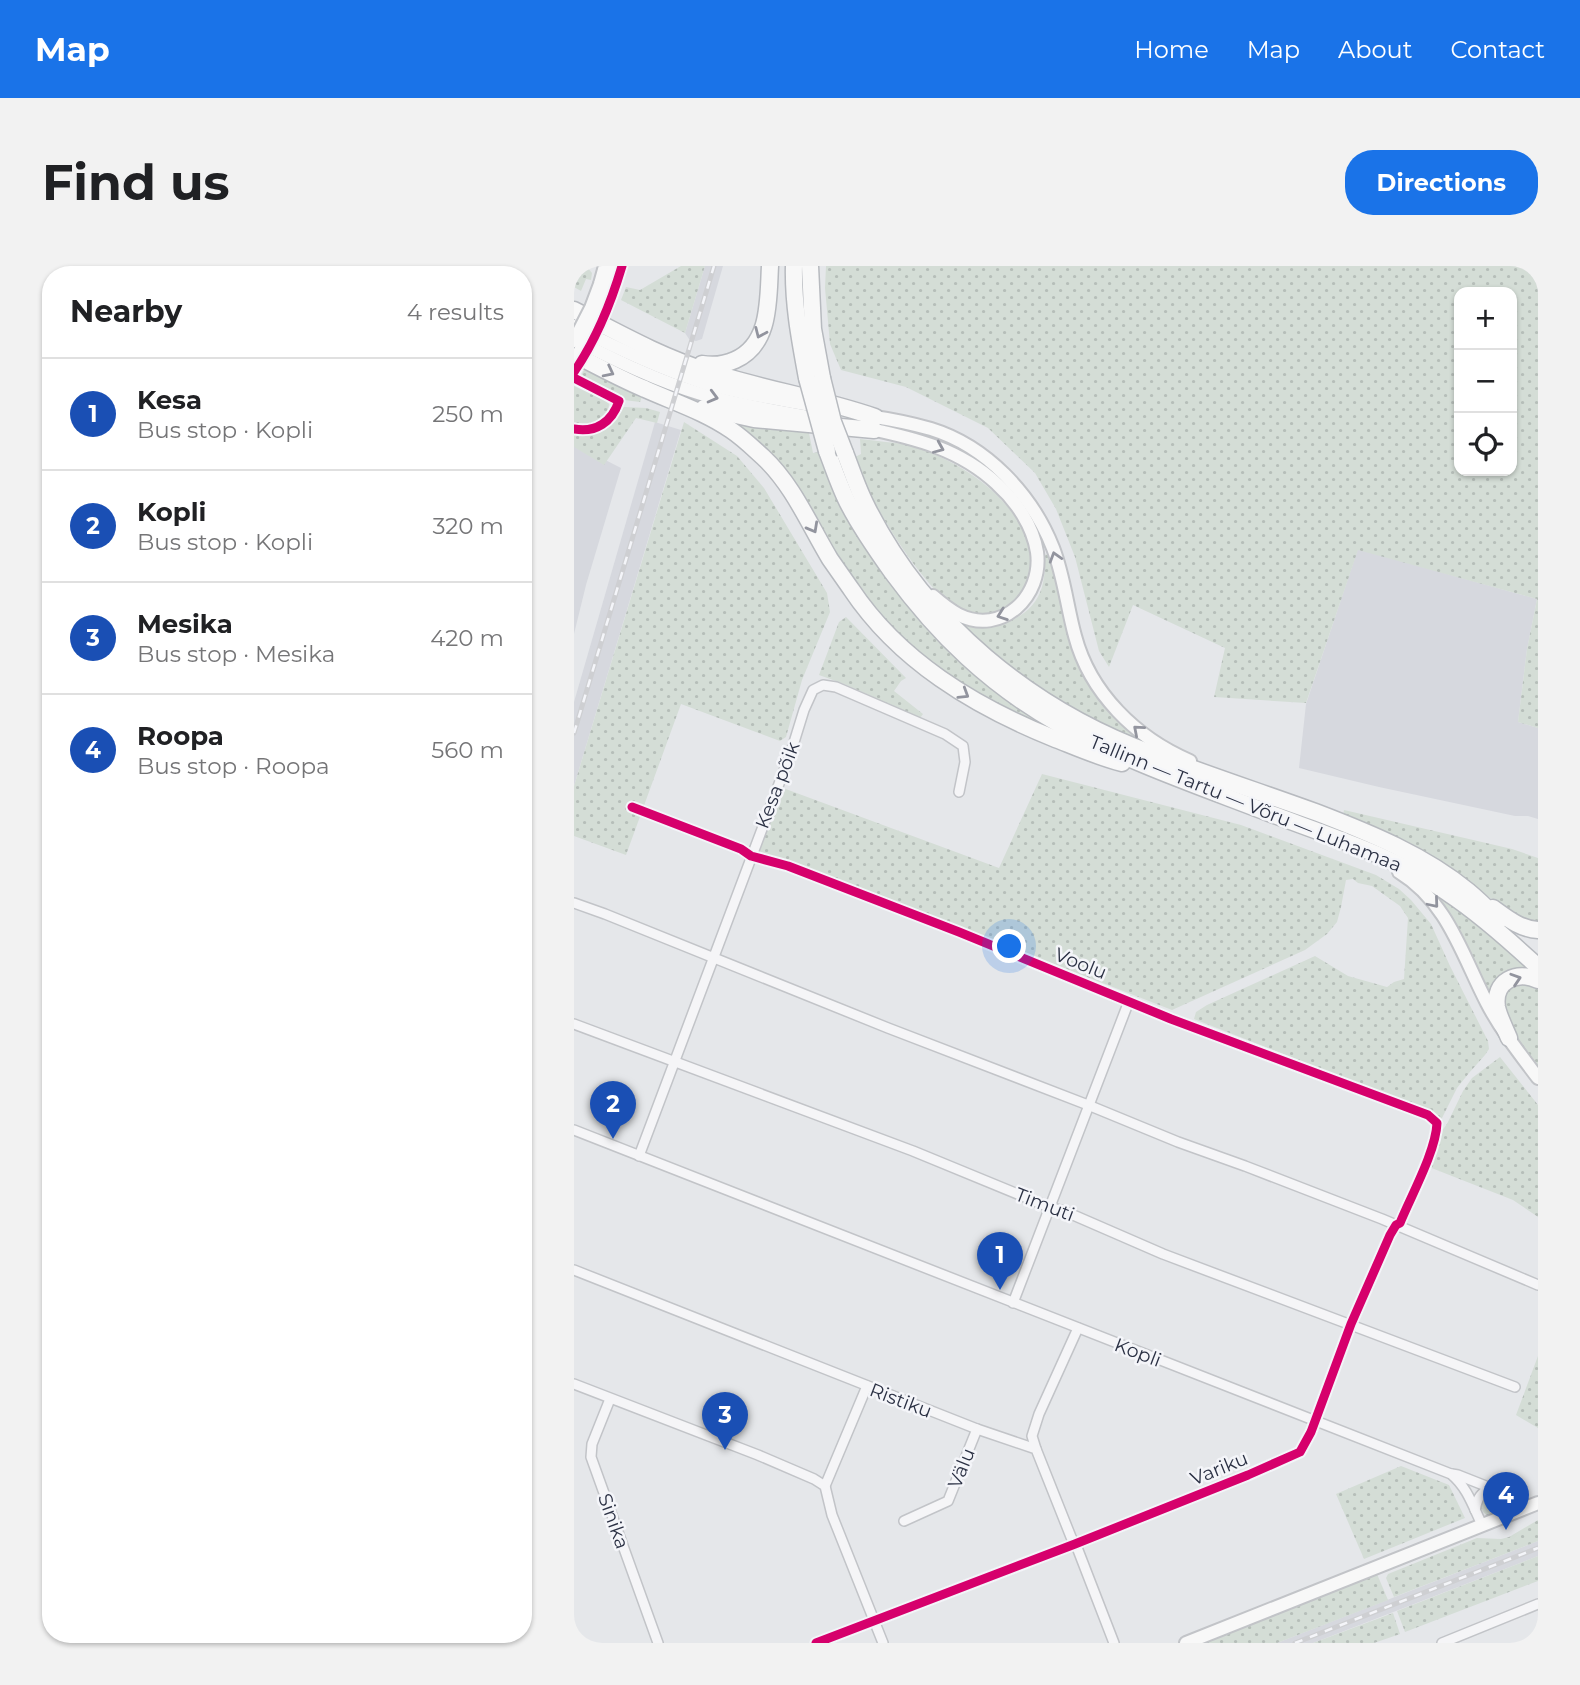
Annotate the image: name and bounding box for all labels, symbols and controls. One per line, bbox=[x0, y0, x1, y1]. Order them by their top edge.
text: Map bbox=[35, 29, 110, 69]
text: Home bbox=[1134, 35, 1209, 64]
text: Map bbox=[1247, 35, 1300, 64]
text: About bbox=[1338, 35, 1412, 64]
text: Contact bbox=[1450, 35, 1545, 64]
button: Directions bbox=[1345, 150, 1538, 215]
text: Find us bbox=[42, 153, 230, 212]
map controls bbox=[1454, 287, 1517, 476]
button: + bbox=[1454, 287, 1517, 350]
text: Nearby bbox=[70, 293, 182, 330]
text: 4 results bbox=[407, 298, 504, 326]
one-way arrow bbox=[754, 326, 768, 338]
button: − bbox=[1454, 350, 1517, 413]
one-way arrow bbox=[602, 364, 614, 378]
text: Kesa bbox=[137, 384, 202, 416]
one-way arrow bbox=[707, 389, 719, 404]
text: 1 bbox=[88, 400, 98, 428]
text: 250 m bbox=[432, 400, 504, 428]
button: locate bbox=[1454, 413, 1517, 476]
text: Bus stop · Kopli bbox=[137, 416, 313, 444]
one-way arrow bbox=[932, 440, 945, 454]
text: Kopli bbox=[137, 496, 206, 528]
text: 2 bbox=[86, 512, 100, 540]
text: 320 m bbox=[432, 512, 504, 540]
one-way arrow bbox=[805, 521, 818, 533]
text: Bus stop · Kopli bbox=[137, 528, 313, 556]
one-way arrow bbox=[1049, 551, 1064, 563]
one-way arrow bbox=[997, 607, 1009, 621]
text: Mesika bbox=[137, 608, 233, 640]
text: 3 bbox=[86, 624, 100, 652]
text: 420 m bbox=[430, 624, 504, 652]
text: Bus stop · Mesika bbox=[137, 640, 335, 668]
one-way arrow bbox=[956, 686, 969, 699]
text: Roopa bbox=[137, 720, 224, 752]
one-way arrow bbox=[1133, 726, 1146, 738]
street label: Tallinn — Tartu — Võru — Luhamaa bbox=[1086, 730, 1405, 877]
text: 4 bbox=[85, 736, 101, 764]
text: 560 m bbox=[431, 736, 504, 764]
street label: Kesa põik bbox=[750, 738, 805, 832]
text: Bus stop · Roopa bbox=[137, 752, 330, 780]
one-way arrow bbox=[1426, 894, 1438, 907]
your location bbox=[992, 929, 1026, 963]
street label: Voolu bbox=[1051, 943, 1110, 984]
one-way arrow bbox=[1510, 973, 1522, 988]
pin: 2 bbox=[590, 1081, 636, 1139]
street label: Timuti bbox=[1012, 1183, 1078, 1226]
pin: 1 bbox=[977, 1232, 1023, 1290]
street label: Kopli bbox=[1111, 1333, 1164, 1372]
street label: Ristiku bbox=[866, 1378, 935, 1423]
pin: 3 bbox=[702, 1392, 748, 1450]
street label: Välu bbox=[943, 1445, 980, 1492]
street label: Variku bbox=[1187, 1447, 1251, 1490]
pin: 4 bbox=[1483, 1472, 1529, 1530]
street label: Sinika bbox=[593, 1490, 634, 1552]

